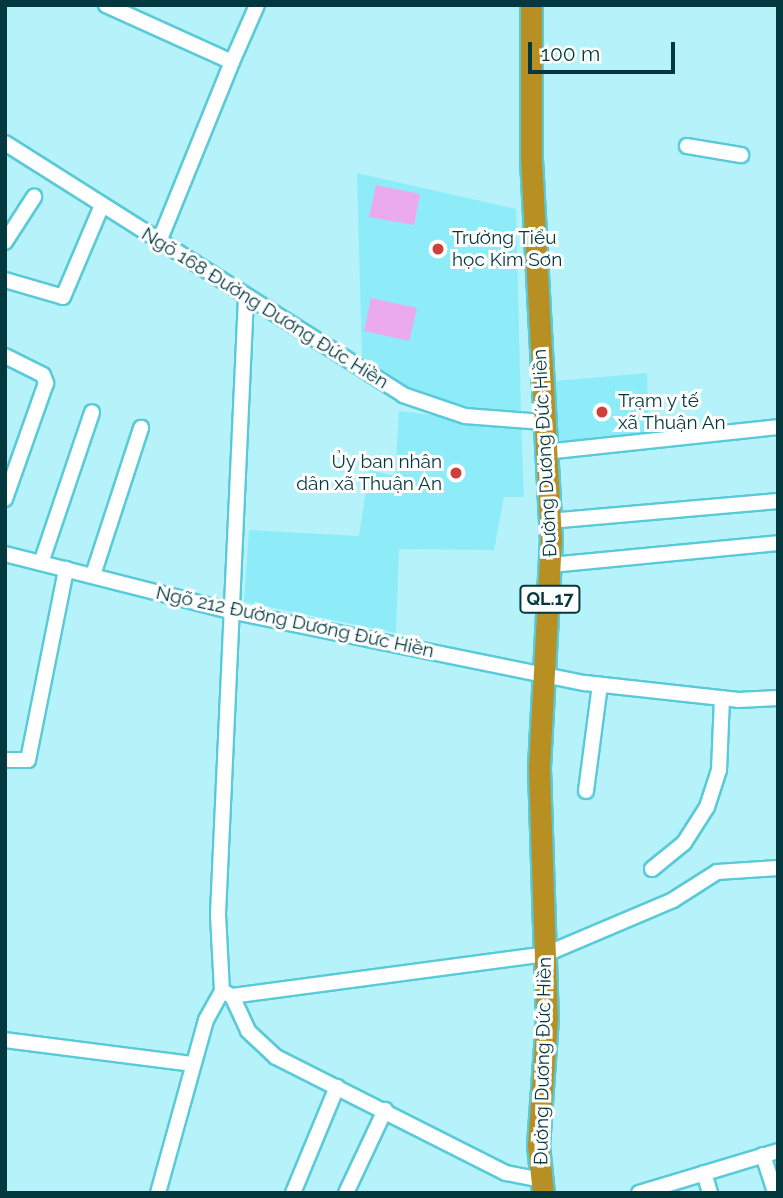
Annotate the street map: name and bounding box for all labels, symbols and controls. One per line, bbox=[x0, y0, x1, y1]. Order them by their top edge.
scale bar bbox=[531, 28, 678, 72]
text: 100 m bbox=[541, 41, 600, 66]
street label: Ngõ 168 Đường Dương Đức Hiền bbox=[137, 222, 393, 394]
place label: Trường Tiểu học Kim Sơn bbox=[452, 227, 562, 271]
marker: Trường Tiểu học Kim Sơn bbox=[430, 241, 446, 257]
street label: Đường Dương Đức Hiền bbox=[528, 348, 562, 558]
place label: Trạm y tế xã Thuận An bbox=[618, 390, 727, 434]
marker: Trạm y tế xã Thuận An bbox=[592, 402, 612, 422]
place label: Ủy ban nhân dân xã Thuận An bbox=[295, 451, 442, 495]
marker: Ủy ban nhân dân xã Thuận An bbox=[448, 465, 464, 481]
street label: Ngõ 212 Đường Dương Đức Hiền bbox=[154, 581, 436, 663]
road number: QL.17 bbox=[518, 584, 582, 614]
street label: Đường Dương Đức Hiền bbox=[530, 957, 556, 1165]

